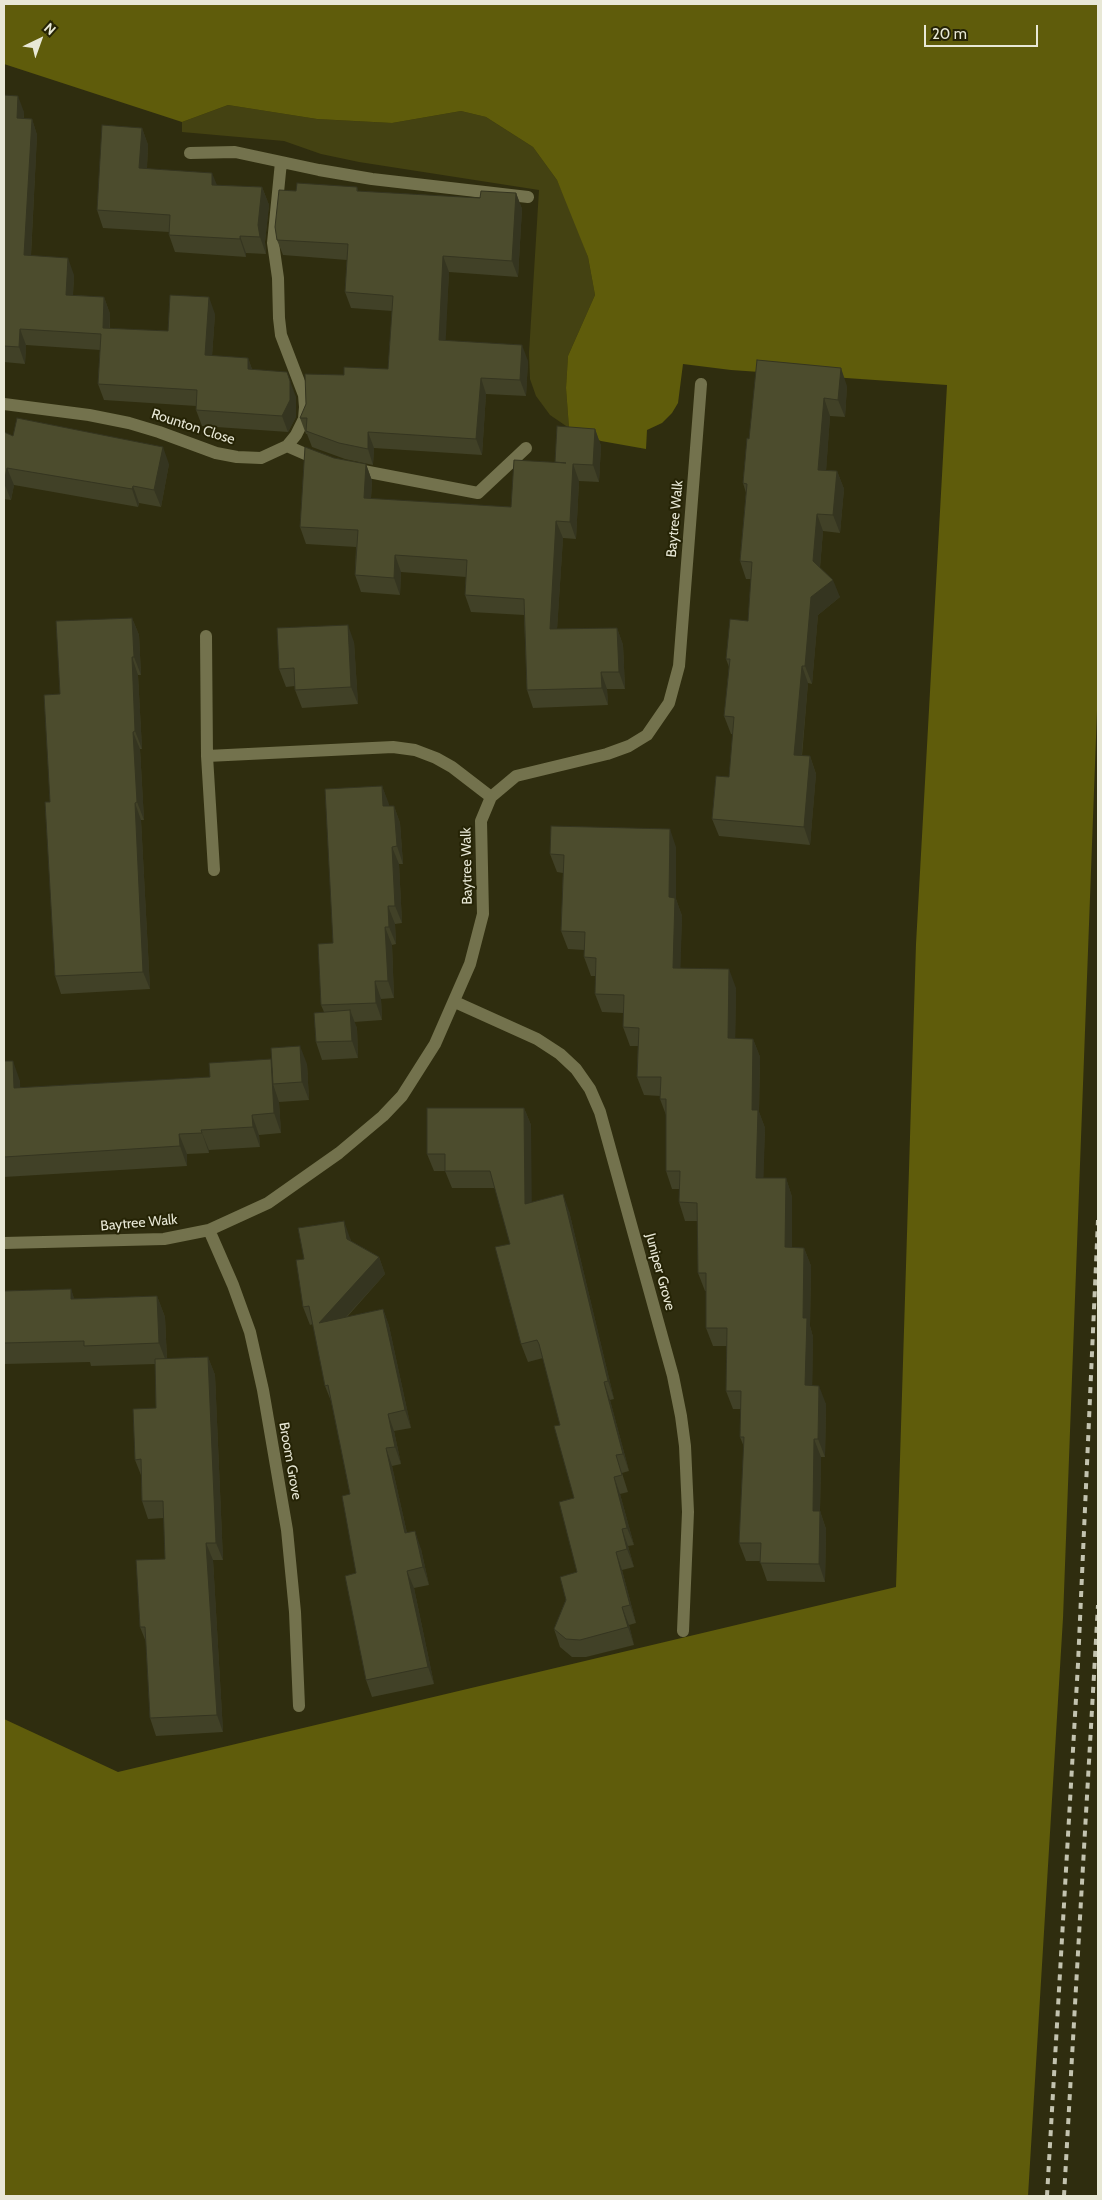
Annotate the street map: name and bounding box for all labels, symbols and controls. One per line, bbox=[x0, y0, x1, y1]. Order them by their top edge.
north arrow bbox=[15, 15, 65, 65]
scale bar bbox=[927, 15, 1041, 47]
text: N bbox=[40, 19, 60, 39]
text: 20 m bbox=[932, 25, 967, 43]
street label: Rounton Close bbox=[149, 406, 237, 448]
street label: Baytree Walk bbox=[663, 480, 687, 558]
street label: Baytree Walk bbox=[458, 827, 476, 905]
street label: Baytree Walk bbox=[100, 1211, 178, 1235]
street label: Juniper Grove bbox=[642, 1232, 678, 1312]
street label: Broom Grove bbox=[275, 1421, 305, 1501]

